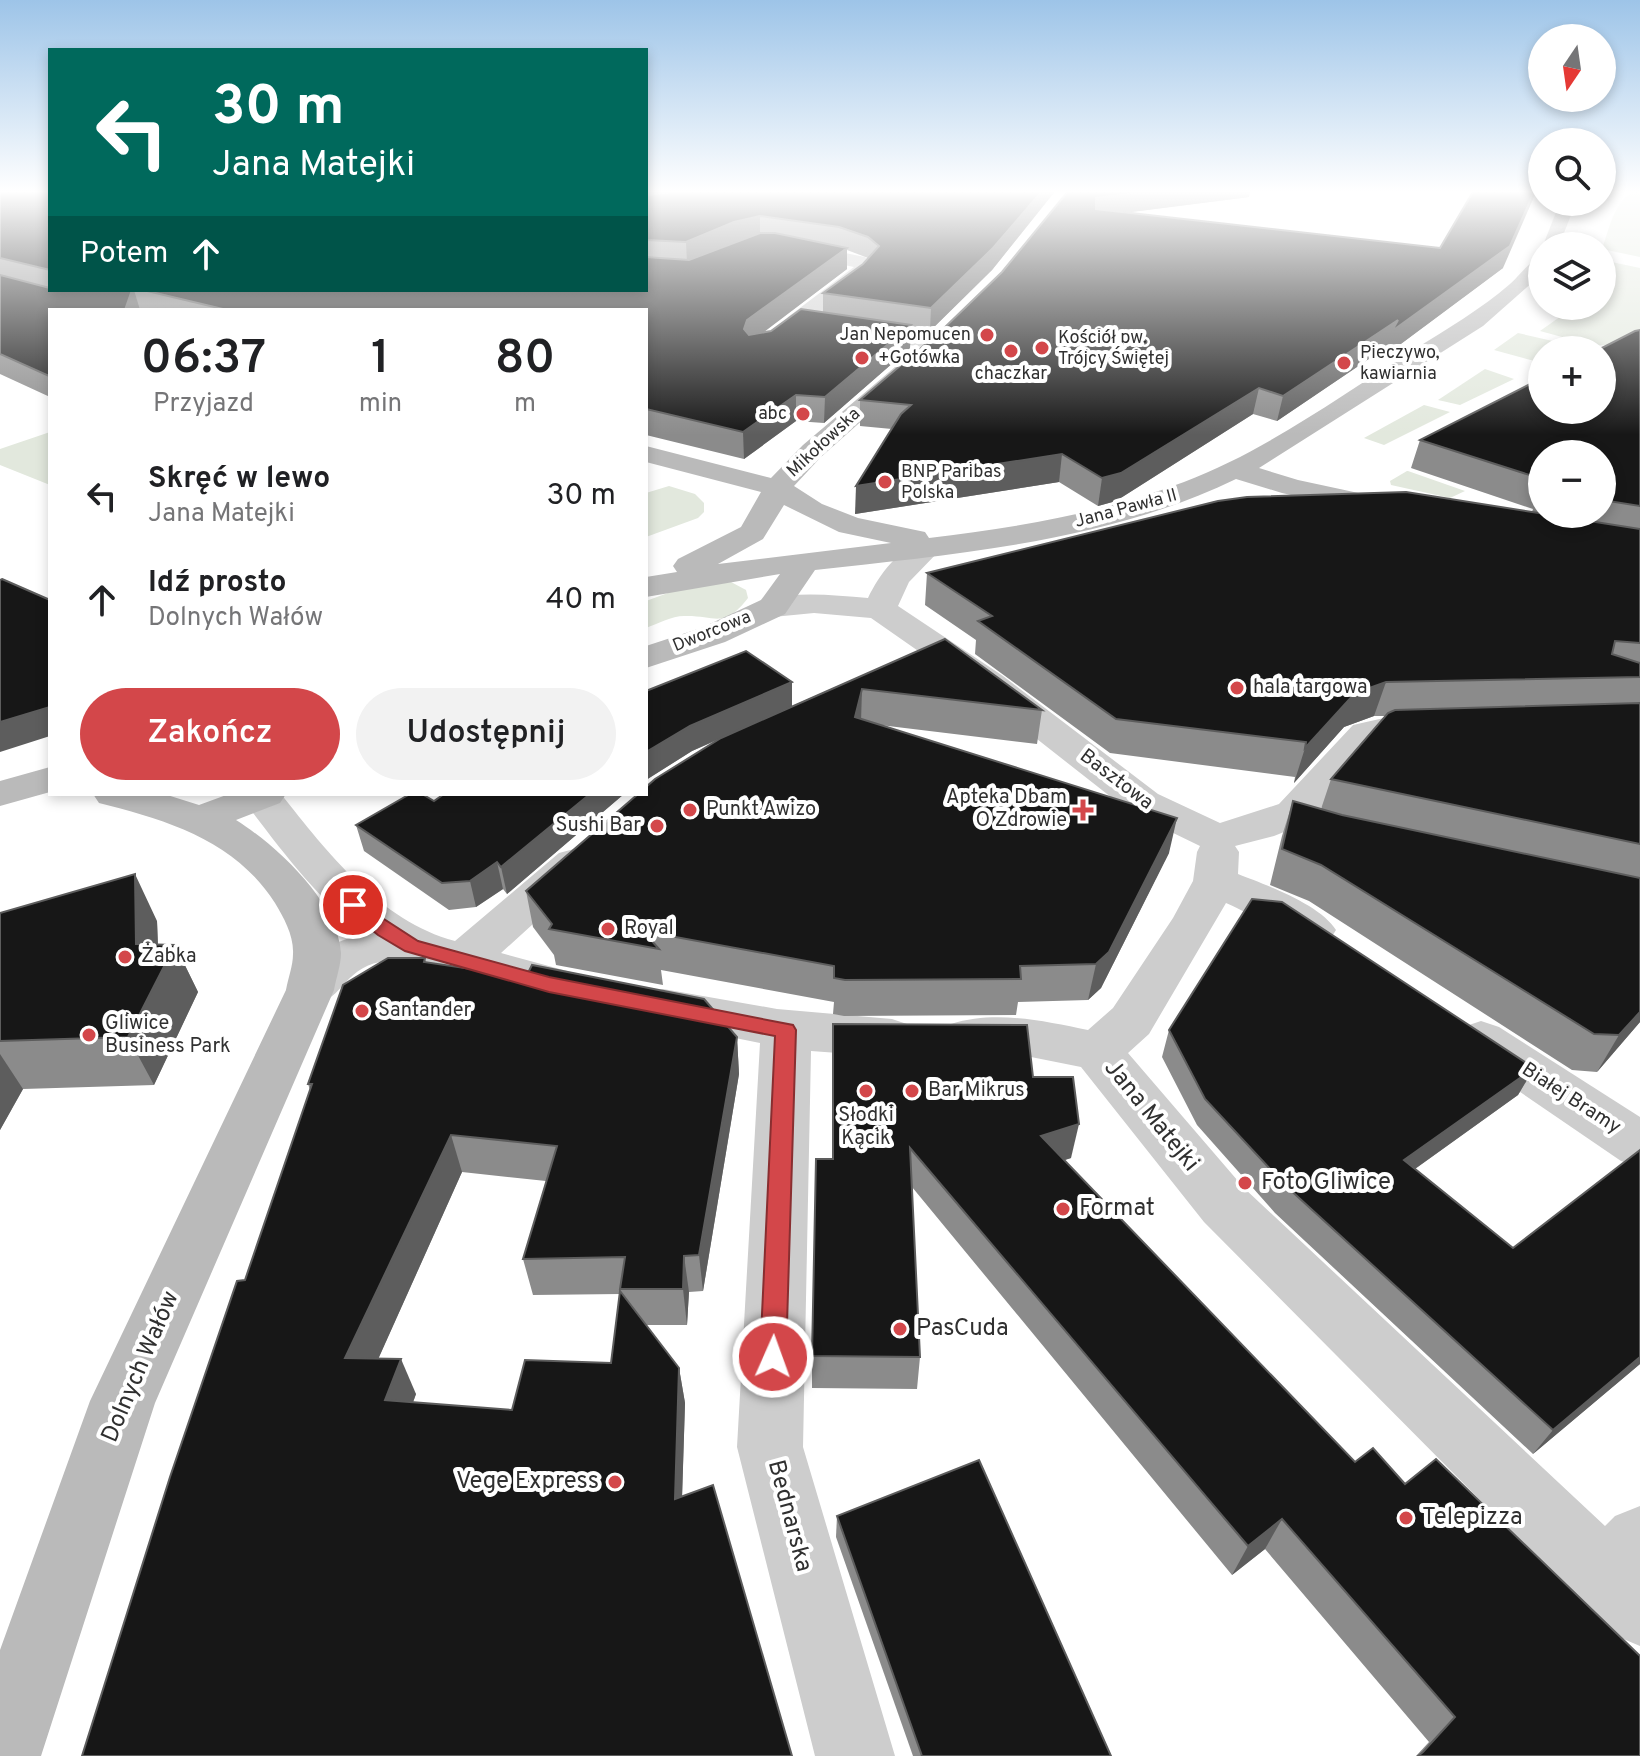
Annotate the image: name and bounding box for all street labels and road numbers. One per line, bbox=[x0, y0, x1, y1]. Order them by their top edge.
street label: Mikołowska bbox=[782, 403, 866, 483]
street label: Jana Pawła II bbox=[1072, 484, 1180, 534]
street label: Dworcowa bbox=[669, 606, 755, 658]
street label: Basztowa bbox=[1074, 744, 1158, 816]
street label: Jana Matejki bbox=[1097, 1054, 1205, 1178]
street label: Białej Bramy bbox=[1516, 1057, 1626, 1141]
street label: Dolnych Wałów bbox=[96, 1287, 186, 1447]
street label: Bednarska bbox=[760, 1457, 818, 1575]

